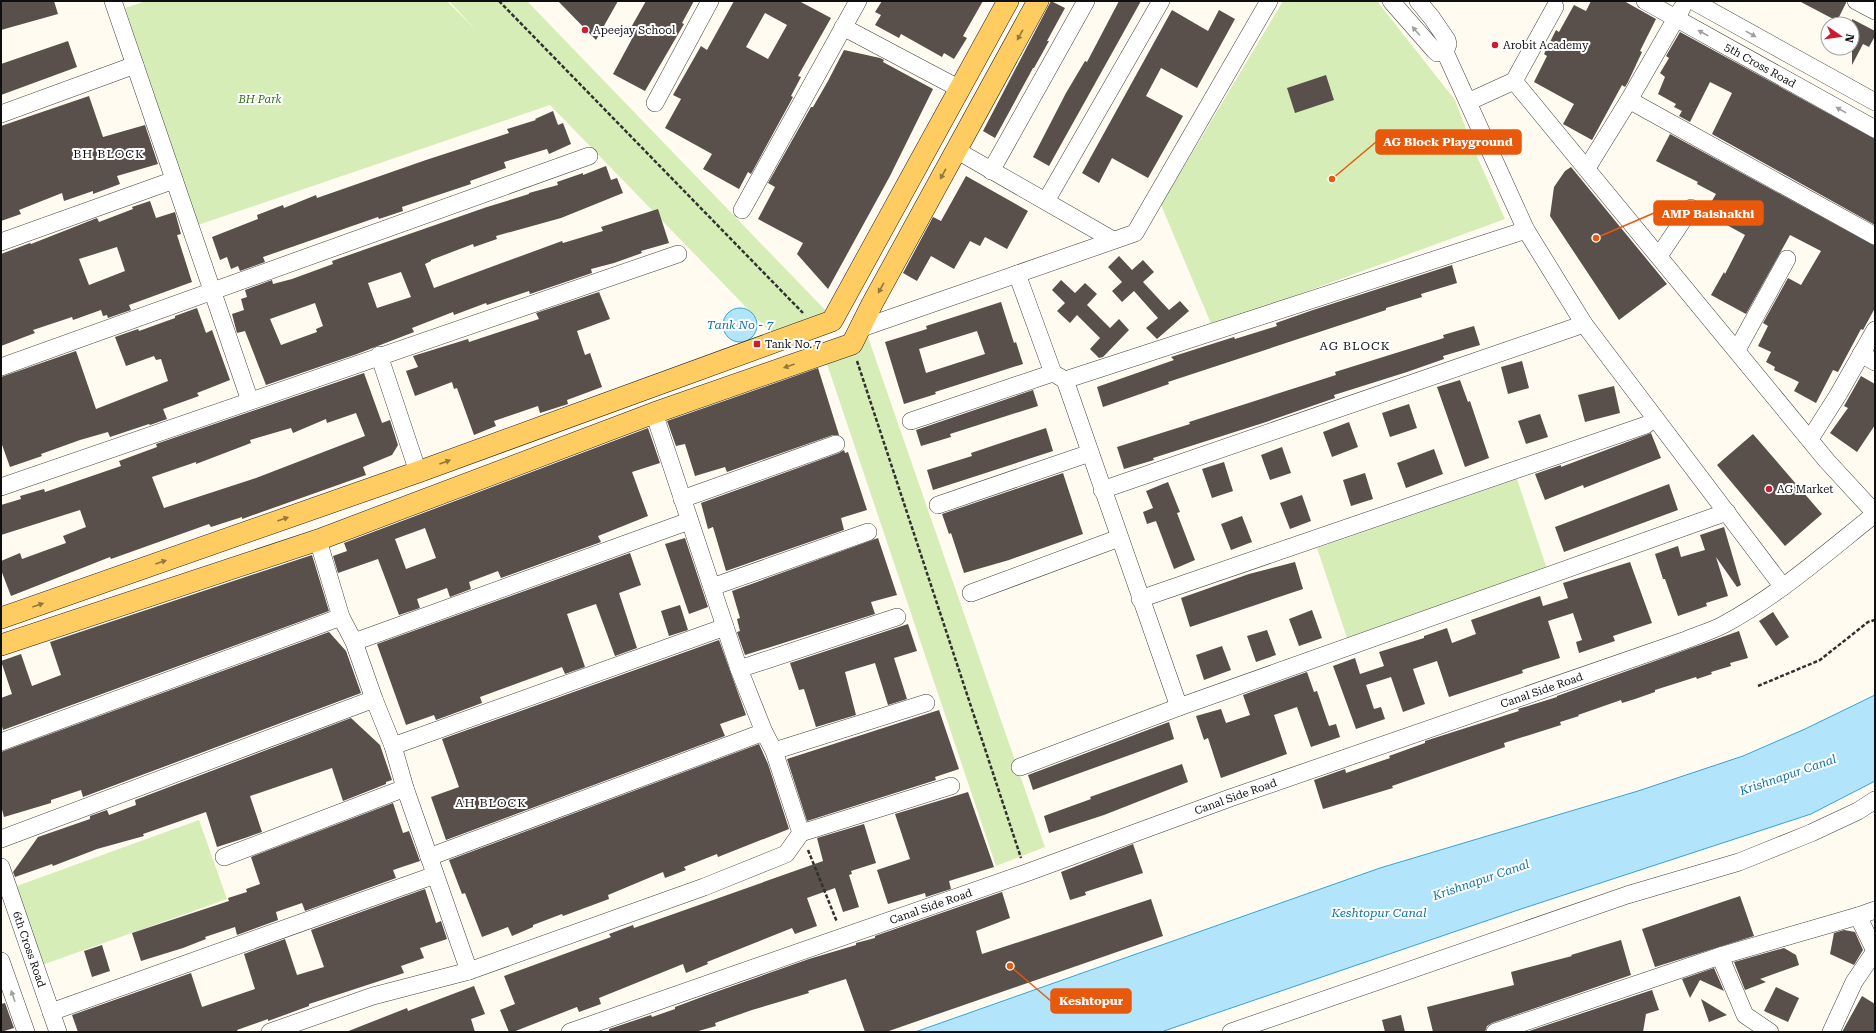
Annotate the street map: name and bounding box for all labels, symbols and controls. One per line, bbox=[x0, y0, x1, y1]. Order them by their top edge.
north arrow bbox=[1820, 16, 1860, 56]
place label: Apeejay School bbox=[593, 24, 676, 37]
marker: Apeejay School bbox=[580, 25, 590, 35]
one-way arrow bbox=[1412, 25, 1421, 36]
one-way arrow bbox=[1016, 29, 1023, 41]
one-way arrow bbox=[1697, 29, 1709, 36]
one-way arrow bbox=[1745, 30, 1757, 37]
text: N bbox=[1842, 33, 1857, 44]
place label: Arobit Academy bbox=[1503, 39, 1589, 52]
marker: Arobit Academy bbox=[1490, 40, 1500, 50]
street label: 5th Cross Road bbox=[1722, 40, 1798, 90]
park label: BH Park bbox=[237, 93, 282, 106]
one-way arrow bbox=[1835, 106, 1847, 113]
callout: AG Block Playground bbox=[1376, 130, 1521, 154]
text: AG Block Playground bbox=[1383, 135, 1513, 149]
district label: BH BLOCK bbox=[73, 147, 145, 161]
one-way arrow bbox=[940, 168, 947, 179]
callout: AMP Baishakhi bbox=[1654, 201, 1763, 225]
text: AMP Baishakhi bbox=[1662, 207, 1754, 221]
one-way arrow bbox=[878, 282, 884, 293]
water label: Tank No - 7 bbox=[707, 318, 774, 332]
place label: Tank No. 7 bbox=[765, 338, 821, 351]
marker: Tank No. 7 bbox=[752, 339, 762, 349]
district label: AG BLOCK bbox=[1320, 339, 1390, 353]
one-way arrow bbox=[783, 363, 795, 369]
one-way arrow bbox=[440, 459, 452, 465]
place label: AG Market bbox=[1777, 483, 1833, 496]
marker: AG Market bbox=[1764, 484, 1774, 494]
one-way arrow bbox=[278, 516, 290, 522]
one-way arrow bbox=[155, 559, 167, 565]
one-way arrow bbox=[32, 602, 44, 608]
street label: Canal Side Road bbox=[1499, 670, 1585, 710]
water label: Krishnapur Canal bbox=[1737, 752, 1839, 798]
street label: Canal Side Road bbox=[1193, 776, 1278, 817]
district label: AH BLOCK bbox=[455, 796, 527, 810]
water label: Krishnapur Canal bbox=[1430, 857, 1532, 903]
street label: Canal Side Road bbox=[888, 886, 974, 927]
water label: Keshtopur Canal bbox=[1330, 906, 1427, 920]
street label: 6th Cross Road bbox=[10, 909, 49, 989]
callout: Keshtopur bbox=[1051, 989, 1131, 1013]
one-way arrow bbox=[10, 990, 16, 1002]
text: Keshtopur bbox=[1059, 994, 1124, 1008]

